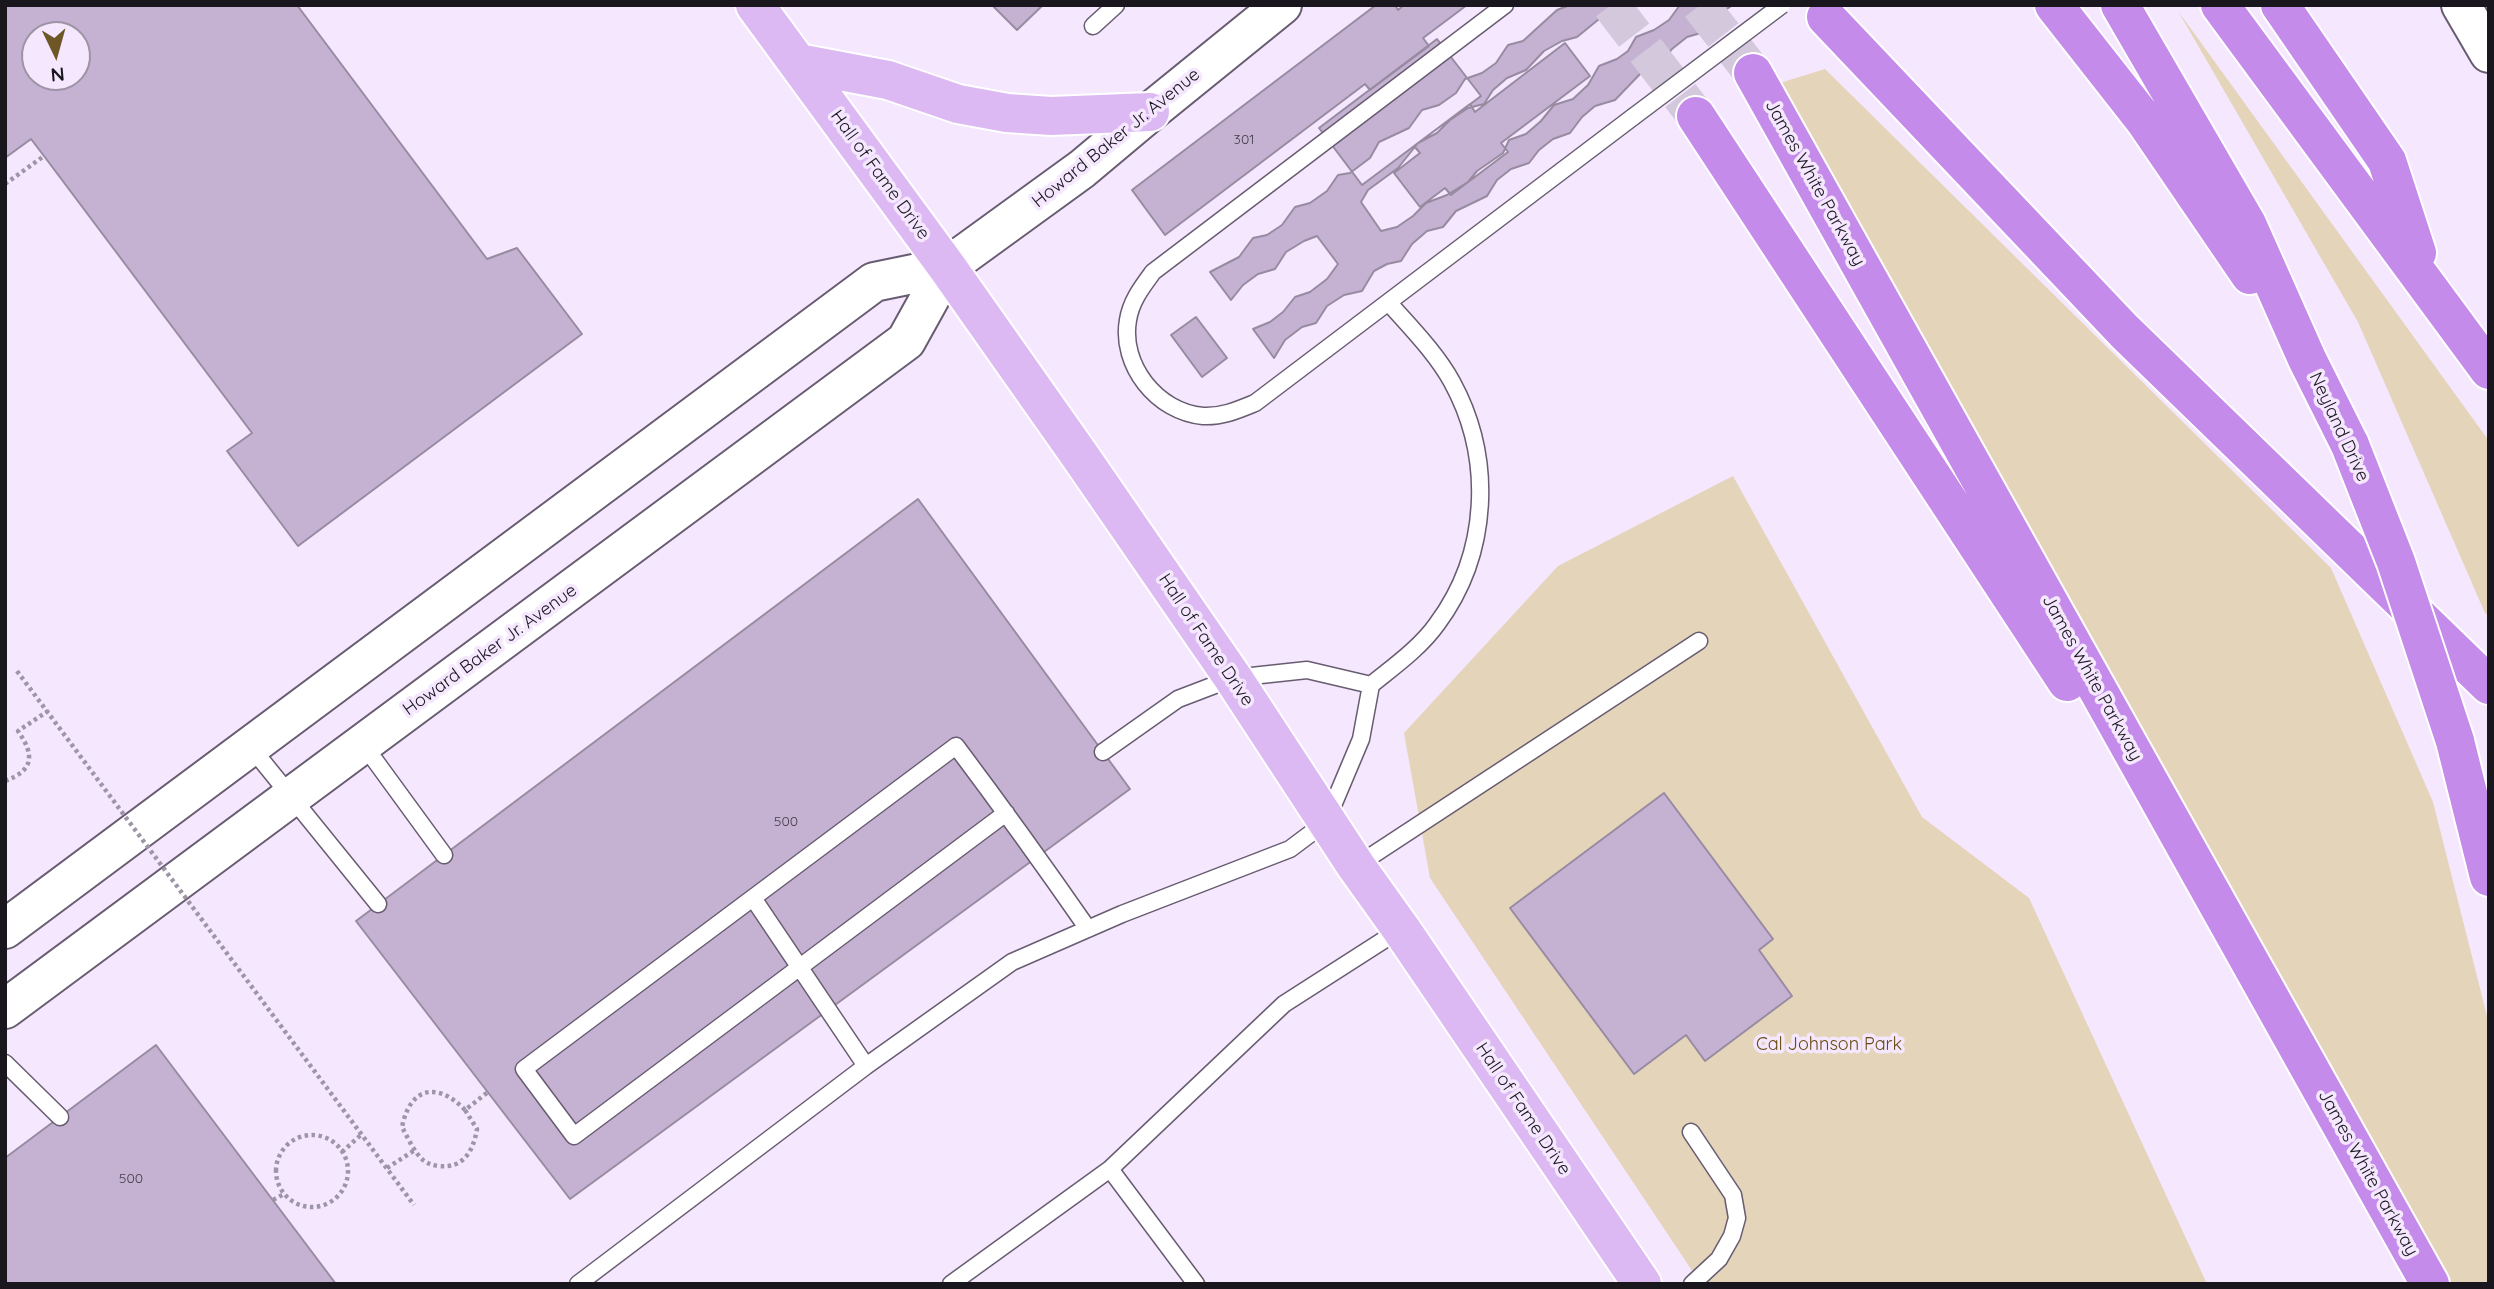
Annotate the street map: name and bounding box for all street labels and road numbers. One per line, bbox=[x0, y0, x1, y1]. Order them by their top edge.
street label: Howard Baker Jr. Avenue bbox=[1028, 64, 1204, 212]
street label: James White Parkway bbox=[1760, 96, 1870, 270]
street label: Hall of Fame Drive bbox=[826, 106, 934, 244]
street label: Neyland Drive bbox=[2304, 369, 2374, 485]
street label: Hall of Fame Drive bbox=[1154, 570, 1258, 710]
street label: Howard Baker Jr. Avenue bbox=[399, 580, 581, 720]
street label: James White Parkway bbox=[2037, 591, 2147, 765]
street label: Hall of Fame Drive bbox=[1471, 1039, 1575, 1179]
street label: James White Parkway bbox=[2313, 1086, 2423, 1260]

